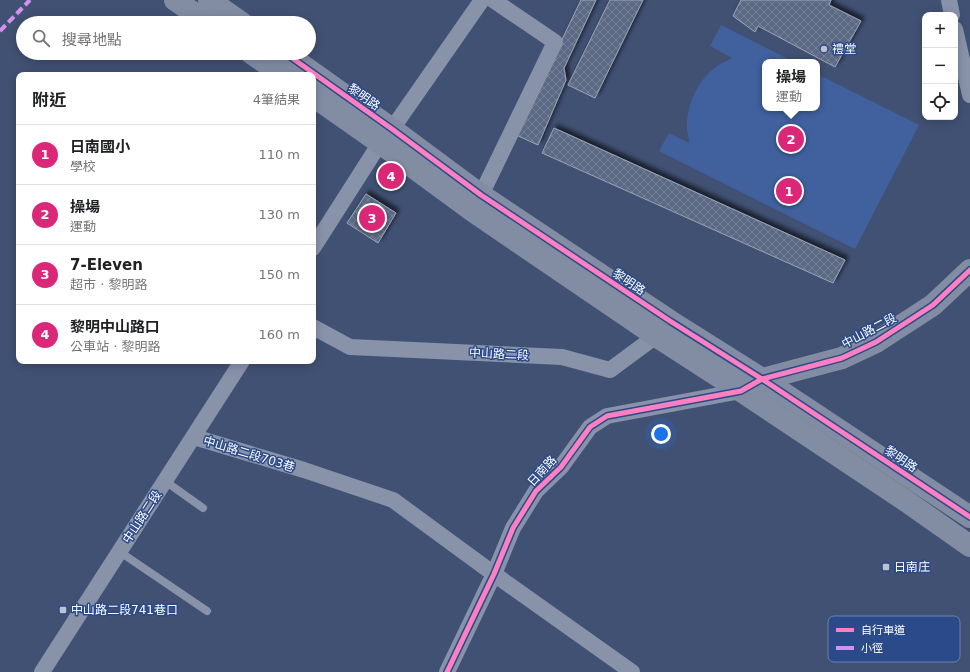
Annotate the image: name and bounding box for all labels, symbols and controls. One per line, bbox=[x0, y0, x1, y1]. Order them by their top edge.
map controls bbox=[922, 12, 958, 120]
button: + bbox=[922, 12, 958, 48]
search box bbox=[16, 16, 316, 60]
icon: search bbox=[30, 27, 52, 49]
text: 搜尋地點 bbox=[62, 31, 122, 49]
place label: 禮堂 bbox=[832, 42, 856, 56]
marker: 禮堂 bbox=[819, 44, 829, 54]
button: − bbox=[922, 48, 958, 84]
popup bbox=[762, 59, 820, 111]
text: 操場 bbox=[776, 68, 806, 86]
street label: 黎明路 bbox=[345, 81, 383, 113]
button: locate bbox=[922, 84, 958, 120]
text: 運動 bbox=[776, 89, 802, 104]
text: 附近 bbox=[32, 90, 66, 110]
text: 4筆結果 bbox=[253, 92, 300, 107]
pin: 2 bbox=[778, 124, 804, 154]
text: 日南國小 bbox=[70, 138, 130, 156]
text: 1 bbox=[40, 147, 50, 162]
text: 110 m bbox=[258, 147, 300, 162]
text: 學校 bbox=[70, 159, 96, 174]
pin: 4 bbox=[378, 161, 404, 191]
pin: 1 bbox=[776, 176, 802, 206]
text: 操場 bbox=[70, 198, 100, 216]
pin: 3 bbox=[359, 203, 385, 233]
text: 2 bbox=[40, 207, 50, 222]
text: 130 m bbox=[258, 207, 300, 222]
text: 運動 bbox=[70, 219, 96, 234]
text: 7-Eleven bbox=[70, 256, 143, 274]
street label: 黎明路 bbox=[610, 266, 648, 298]
text: 3 bbox=[40, 267, 50, 282]
text: 150 m bbox=[258, 267, 300, 282]
text: 超市 · 黎明路 bbox=[70, 277, 147, 292]
street label: 中山路二段 bbox=[839, 311, 899, 351]
text: 黎明中山路口 bbox=[70, 318, 160, 336]
text: 4 bbox=[40, 327, 50, 342]
text: 160 m bbox=[258, 327, 300, 342]
text: 公車站 · 黎明路 bbox=[70, 339, 160, 354]
street label: 中山路二段 bbox=[469, 345, 529, 363]
your location bbox=[651, 424, 671, 444]
street label: 中山路二段703巷 bbox=[202, 433, 296, 475]
street label: 黎明路 bbox=[882, 443, 920, 475]
street label: 日南路 bbox=[525, 453, 559, 489]
street label: 中山路二段 bbox=[120, 488, 164, 546]
place label: 日南庄 bbox=[894, 560, 930, 574]
marker: 日南庄 bbox=[881, 562, 891, 572]
place label: 中山路二段741巷口 bbox=[71, 603, 178, 617]
marker: 中山路二段741巷口 bbox=[58, 605, 68, 615]
legend bbox=[828, 616, 960, 662]
text: 自行車道 bbox=[861, 624, 905, 637]
text: 小徑 bbox=[861, 642, 883, 655]

